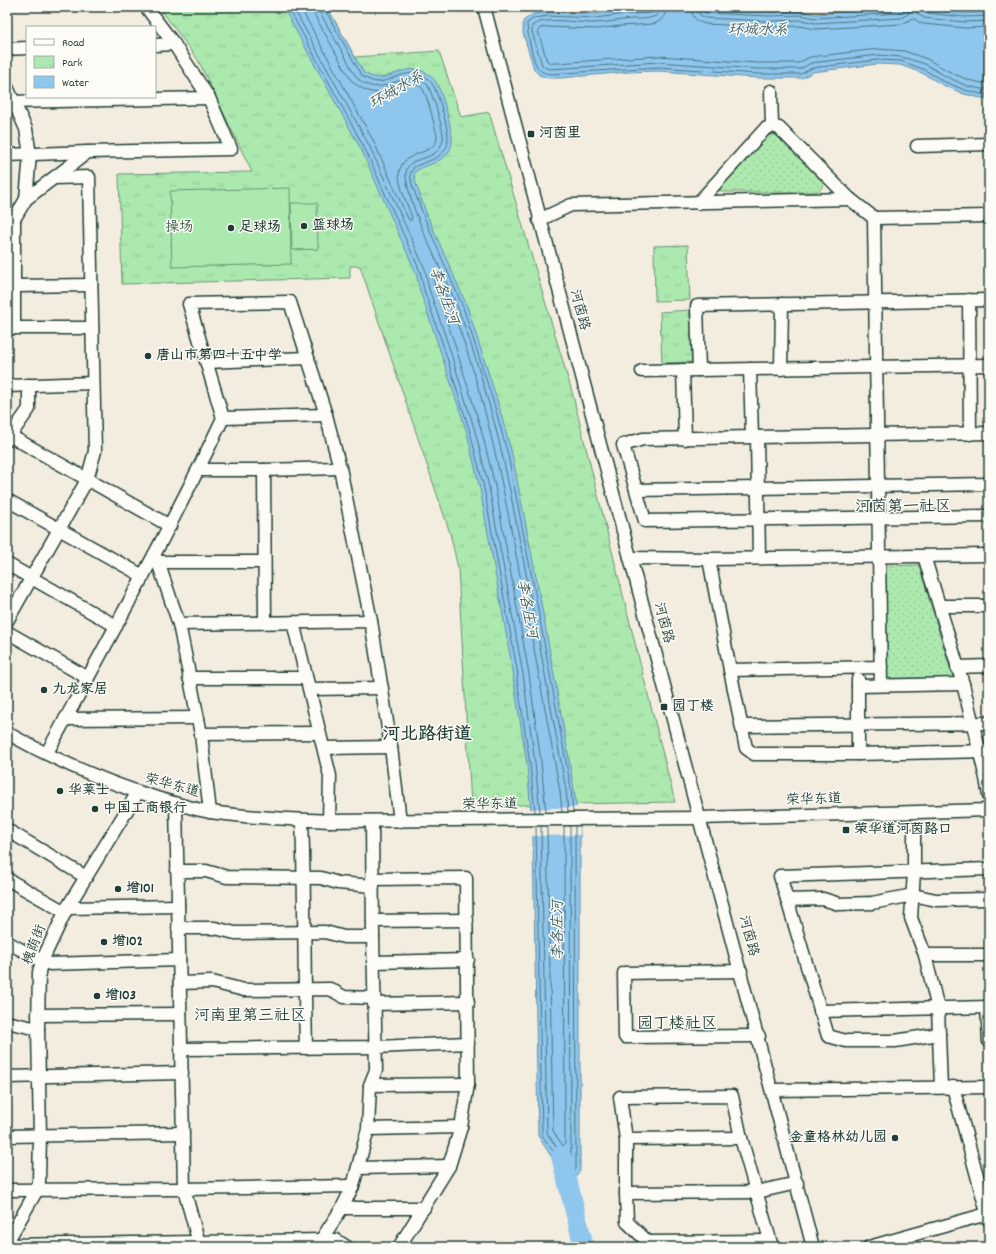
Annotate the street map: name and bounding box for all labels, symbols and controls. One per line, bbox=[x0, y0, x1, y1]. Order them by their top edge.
water label: 环城水系 bbox=[728, 20, 788, 42]
legend bbox=[26, 26, 156, 98]
text: Road bbox=[62, 35, 84, 52]
text: Park bbox=[62, 55, 83, 72]
water label: 环城水系 bbox=[366, 66, 428, 116]
text: Water bbox=[62, 75, 89, 92]
place label: 河茵里 bbox=[539, 124, 581, 144]
marker: 河茵里 bbox=[526, 129, 536, 139]
place label: 篮球场 bbox=[312, 216, 354, 236]
park label: 操场 bbox=[165, 218, 193, 238]
place label: 足球场 bbox=[239, 218, 281, 238]
marker: 篮球场 bbox=[299, 221, 309, 231]
marker: 足球场 bbox=[226, 223, 236, 233]
water label: 李各庄河 bbox=[422, 264, 465, 331]
street label: 河茵路 bbox=[564, 287, 594, 333]
place label: 唐山市第四十五中学 bbox=[156, 346, 282, 366]
marker: 唐山市第四十五中学 bbox=[143, 351, 153, 361]
district label: 河茵第一社区 bbox=[855, 496, 951, 519]
water label: 李各庄河 bbox=[510, 578, 543, 643]
street label: 河茵路 bbox=[648, 600, 678, 646]
place label: 九龙家居 bbox=[52, 680, 108, 700]
marker: 九龙家居 bbox=[39, 685, 49, 695]
place label: 园丁楼 bbox=[672, 697, 714, 717]
marker: 园丁楼 bbox=[659, 702, 669, 712]
district label: 河北路街道 bbox=[382, 723, 472, 748]
street label: 荣华东道 bbox=[142, 769, 202, 803]
place label: 华莱士 bbox=[68, 781, 110, 801]
marker: 华莱士 bbox=[55, 786, 65, 796]
street label: 荣华东道 bbox=[786, 789, 842, 811]
street label: 荣华东道 bbox=[462, 795, 518, 815]
place label: 中国工商银行 bbox=[103, 799, 187, 819]
marker: 中国工商银行 bbox=[90, 804, 100, 814]
place label: 荣华道河茵路口 bbox=[854, 820, 952, 840]
marker: 荣华道河茵路口 bbox=[841, 825, 851, 835]
place label: 增101 bbox=[126, 879, 154, 899]
marker: 增101 bbox=[113, 884, 123, 894]
water label: 李各庄河 bbox=[548, 897, 570, 960]
street label: 河茵路 bbox=[733, 913, 763, 959]
street label: 槐荫街 bbox=[18, 922, 52, 968]
place label: 增102 bbox=[112, 932, 143, 952]
marker: 增102 bbox=[99, 937, 109, 947]
place label: 增103 bbox=[105, 986, 136, 1006]
marker: 增103 bbox=[92, 991, 102, 1001]
district label: 河南里第三社区 bbox=[194, 1005, 306, 1028]
district label: 园丁楼社区 bbox=[637, 1013, 717, 1036]
place label: 金童格林幼儿园 bbox=[789, 1128, 887, 1148]
marker: 金童格林幼儿园 bbox=[890, 1133, 900, 1143]

